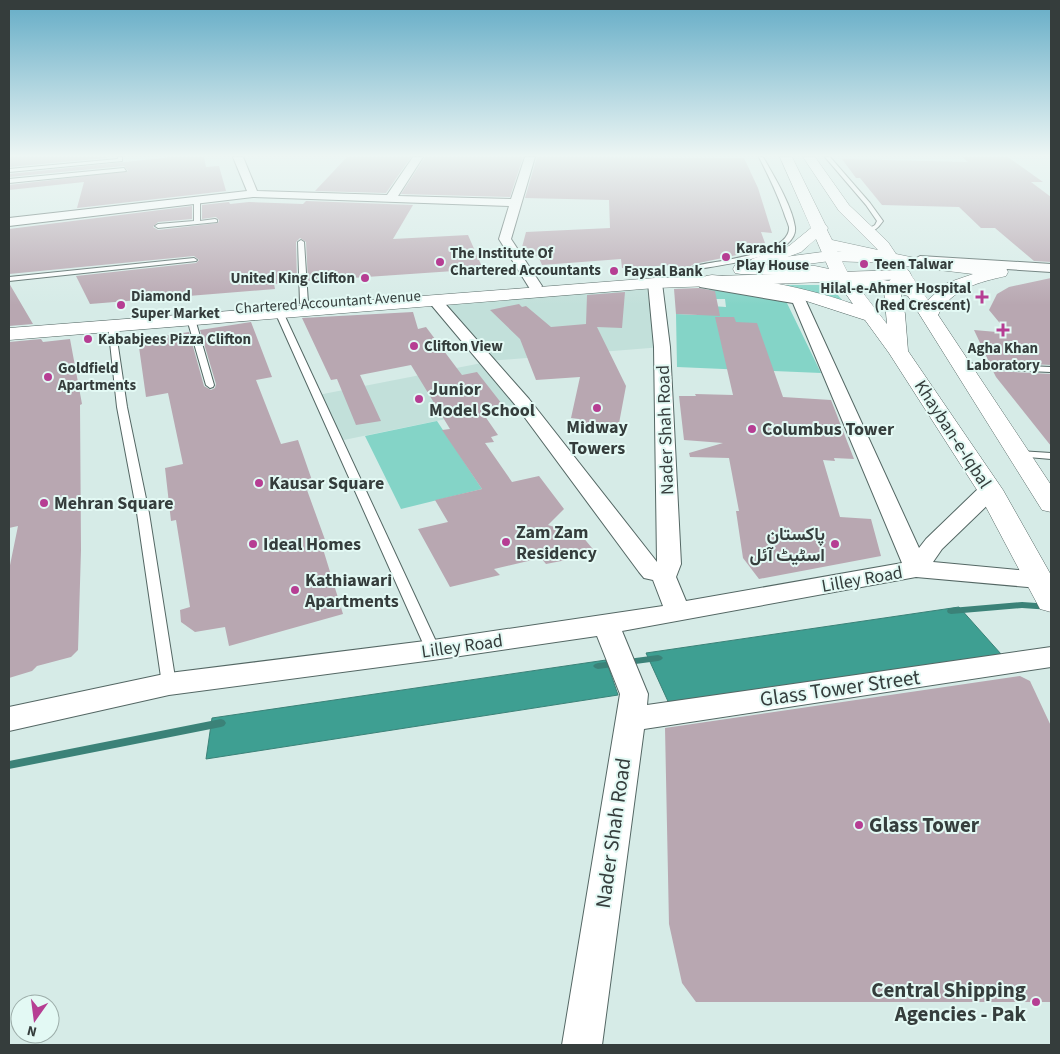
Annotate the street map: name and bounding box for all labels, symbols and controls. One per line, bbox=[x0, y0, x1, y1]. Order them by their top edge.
place label: Karachi Play House bbox=[736, 238, 810, 276]
place label: The Institute Of Chartered Accountants bbox=[450, 243, 601, 281]
marker: Karachi Play House bbox=[720, 251, 732, 263]
place label: Teen Talwar bbox=[874, 254, 953, 275]
marker: The Institute Of Chartered Accountants bbox=[434, 256, 446, 268]
marker: Teen Talwar bbox=[858, 258, 870, 270]
place label: Faysal Bank bbox=[624, 261, 703, 282]
marker: Faysal Bank bbox=[608, 265, 620, 277]
place label: United King Clifton bbox=[230, 268, 355, 289]
marker: United King Clifton bbox=[359, 272, 371, 284]
place label: Hilal-e-Ahmer Hospital (Red Crescent) bbox=[820, 278, 972, 316]
place label: Diamond Super Market bbox=[131, 286, 220, 324]
street label: Chartered Accountant Avenue bbox=[234, 286, 422, 319]
marker: Hilal-e-Ahmer Hospital (Red Crescent) bbox=[975, 290, 989, 304]
marker: Diamond Super Market bbox=[115, 299, 127, 311]
marker: Agha Khan Laboratory bbox=[996, 323, 1010, 337]
place label: Kababjees Pizza Clifton bbox=[98, 329, 251, 350]
marker: Kababjees Pizza Clifton bbox=[82, 333, 94, 345]
place label: Clifton View bbox=[424, 336, 503, 357]
place label: Agha Khan Laboratory bbox=[966, 338, 1040, 376]
marker: Clifton View bbox=[408, 340, 420, 352]
place label: Goldfield Apartments bbox=[57, 358, 136, 396]
street label: Nader Shah Road bbox=[651, 365, 680, 495]
marker: Goldfield Apartments bbox=[42, 371, 54, 383]
street label: Khayban-e-Iqbal bbox=[908, 375, 997, 493]
place label: Junior Model School bbox=[429, 377, 535, 423]
marker: Junior Model School bbox=[413, 393, 425, 405]
marker: Midway Towers bbox=[591, 402, 603, 414]
place label: Midway Towers bbox=[566, 415, 628, 461]
place label: Columbus Tower bbox=[762, 417, 895, 442]
marker: Columbus Tower bbox=[746, 423, 758, 435]
place label: Kausar Square bbox=[269, 471, 384, 496]
marker: Kausar Square bbox=[253, 477, 265, 489]
place label: Mehran Square bbox=[54, 491, 174, 516]
marker: Mehran Square bbox=[38, 497, 50, 509]
place label: Zam Zam Residency bbox=[516, 520, 598, 566]
place label: پاکستان اسٹیٹ آئل bbox=[749, 522, 825, 568]
place label: Ideal Homes bbox=[263, 532, 361, 557]
marker: Zam Zam Residency bbox=[500, 536, 512, 548]
marker: Ideal Homes bbox=[247, 538, 259, 550]
marker: پاکستان اسٹیٹ آئل bbox=[829, 538, 841, 550]
street label: Lilley Road bbox=[820, 560, 905, 599]
place label: Kathiawari Apartments bbox=[304, 568, 399, 614]
marker: Kathiawari Apartments bbox=[289, 584, 301, 596]
street label: Lilley Road bbox=[420, 628, 504, 665]
street label: Glass Tower Street bbox=[758, 662, 922, 714]
street label: Nader Shah Road bbox=[588, 756, 638, 910]
place label: Glass Tower bbox=[869, 810, 980, 840]
marker: Glass Tower bbox=[853, 819, 865, 831]
place label: Central Shipping Agencies - Pak bbox=[871, 975, 1026, 1029]
north arrow bbox=[10, 994, 60, 1044]
marker: Central Shipping Agencies - Pak bbox=[1030, 996, 1042, 1008]
text: N bbox=[25, 1020, 39, 1041]

